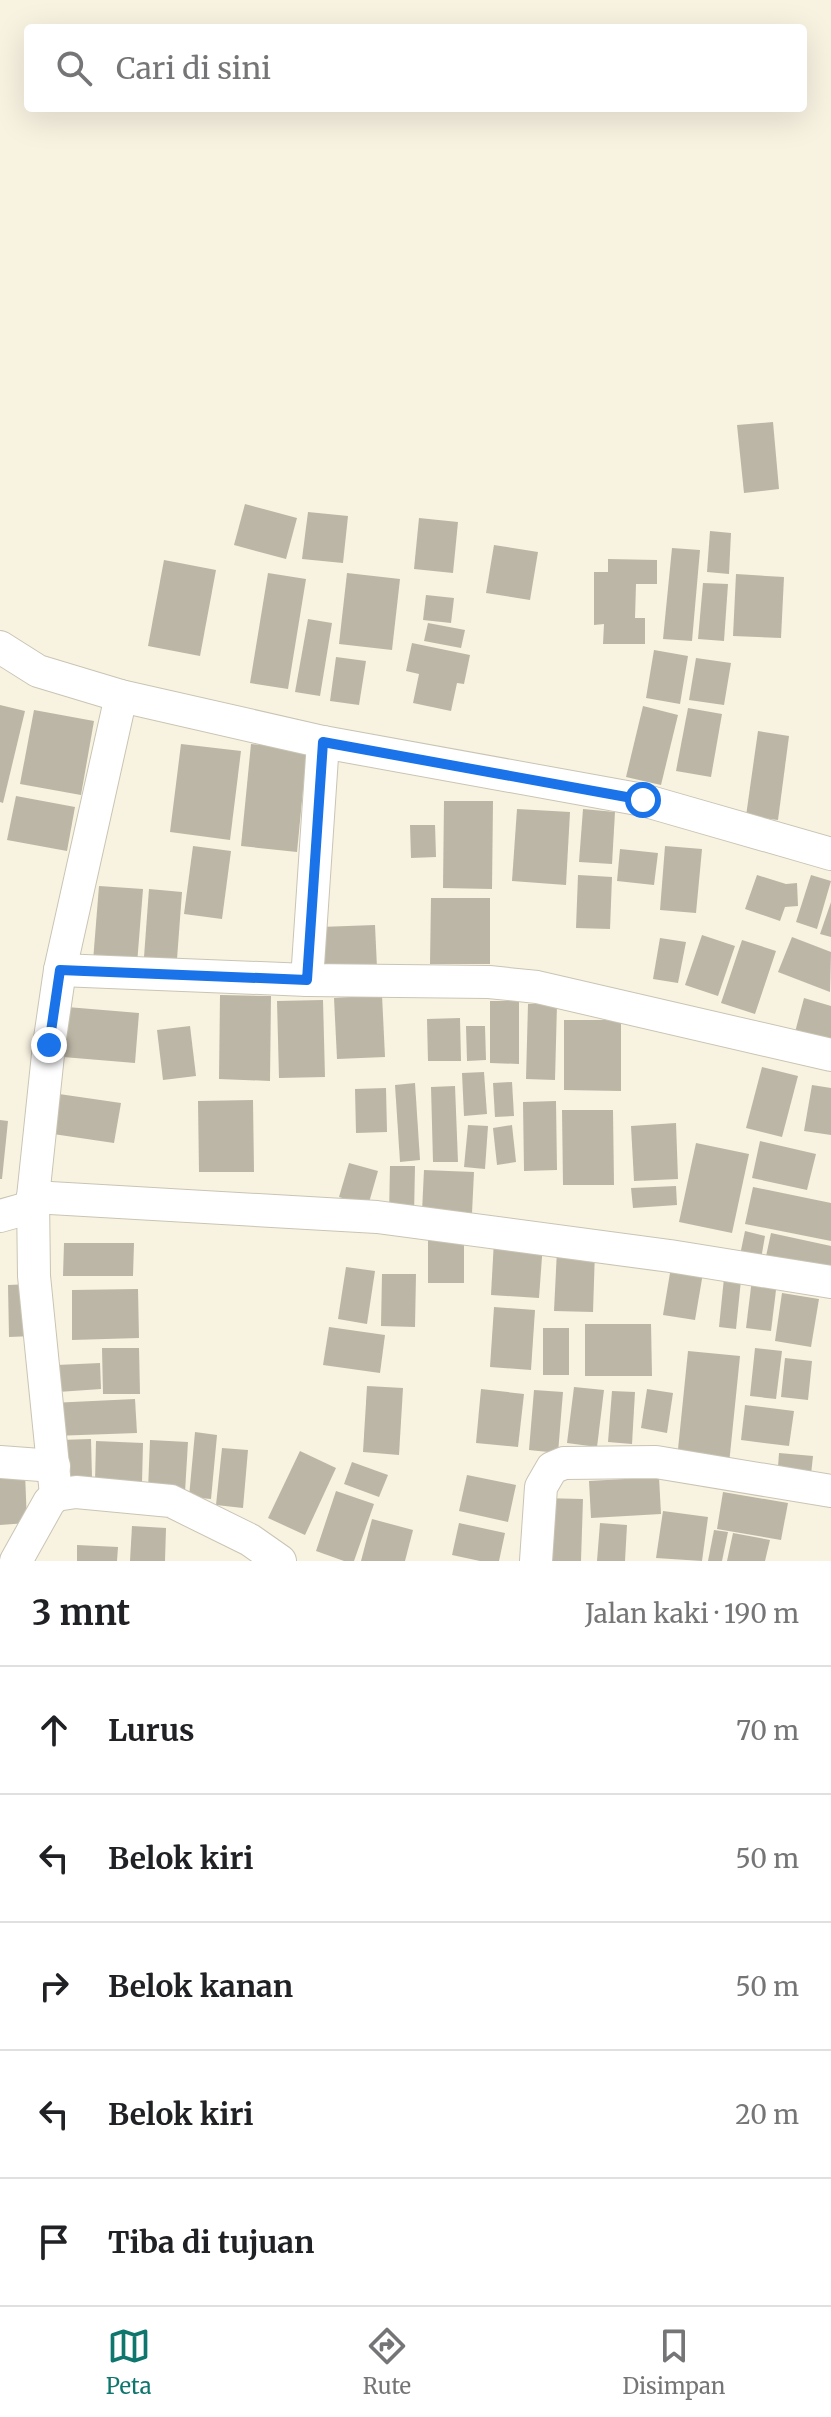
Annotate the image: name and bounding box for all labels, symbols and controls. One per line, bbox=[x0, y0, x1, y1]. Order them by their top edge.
search box bbox=[24, 24, 807, 112]
icon: search bbox=[52, 46, 96, 90]
text: Cari di sini bbox=[116, 49, 271, 87]
route start bbox=[625, 782, 661, 818]
route end bbox=[31, 1027, 67, 1063]
text: 3 mnt bbox=[32, 1592, 130, 1634]
text: Jalan kaki · 190 m bbox=[585, 1597, 799, 1630]
icon: ahead bbox=[32, 1708, 76, 1752]
text: Lurus bbox=[108, 1711, 195, 1749]
text: 70 m bbox=[736, 1714, 799, 1747]
icon: left bbox=[32, 1836, 76, 1880]
text: Belok kiri bbox=[108, 1839, 254, 1877]
text: 50 m bbox=[735, 1842, 799, 1875]
icon: right bbox=[32, 1964, 76, 2008]
text: Belok kanan bbox=[108, 1967, 293, 2005]
text: 50 m bbox=[735, 1970, 799, 2003]
icon: left bbox=[32, 2092, 76, 2136]
text: Belok kiri bbox=[108, 2095, 254, 2133]
text: 20 m bbox=[735, 2098, 799, 2131]
icon: arrive bbox=[32, 2220, 76, 2264]
text: Tiba di tujuan bbox=[108, 2223, 314, 2261]
tab: Peta bbox=[106, 2324, 152, 2400]
tab: Rute bbox=[363, 2324, 411, 2400]
tab: Disimpan bbox=[622, 2324, 725, 2400]

